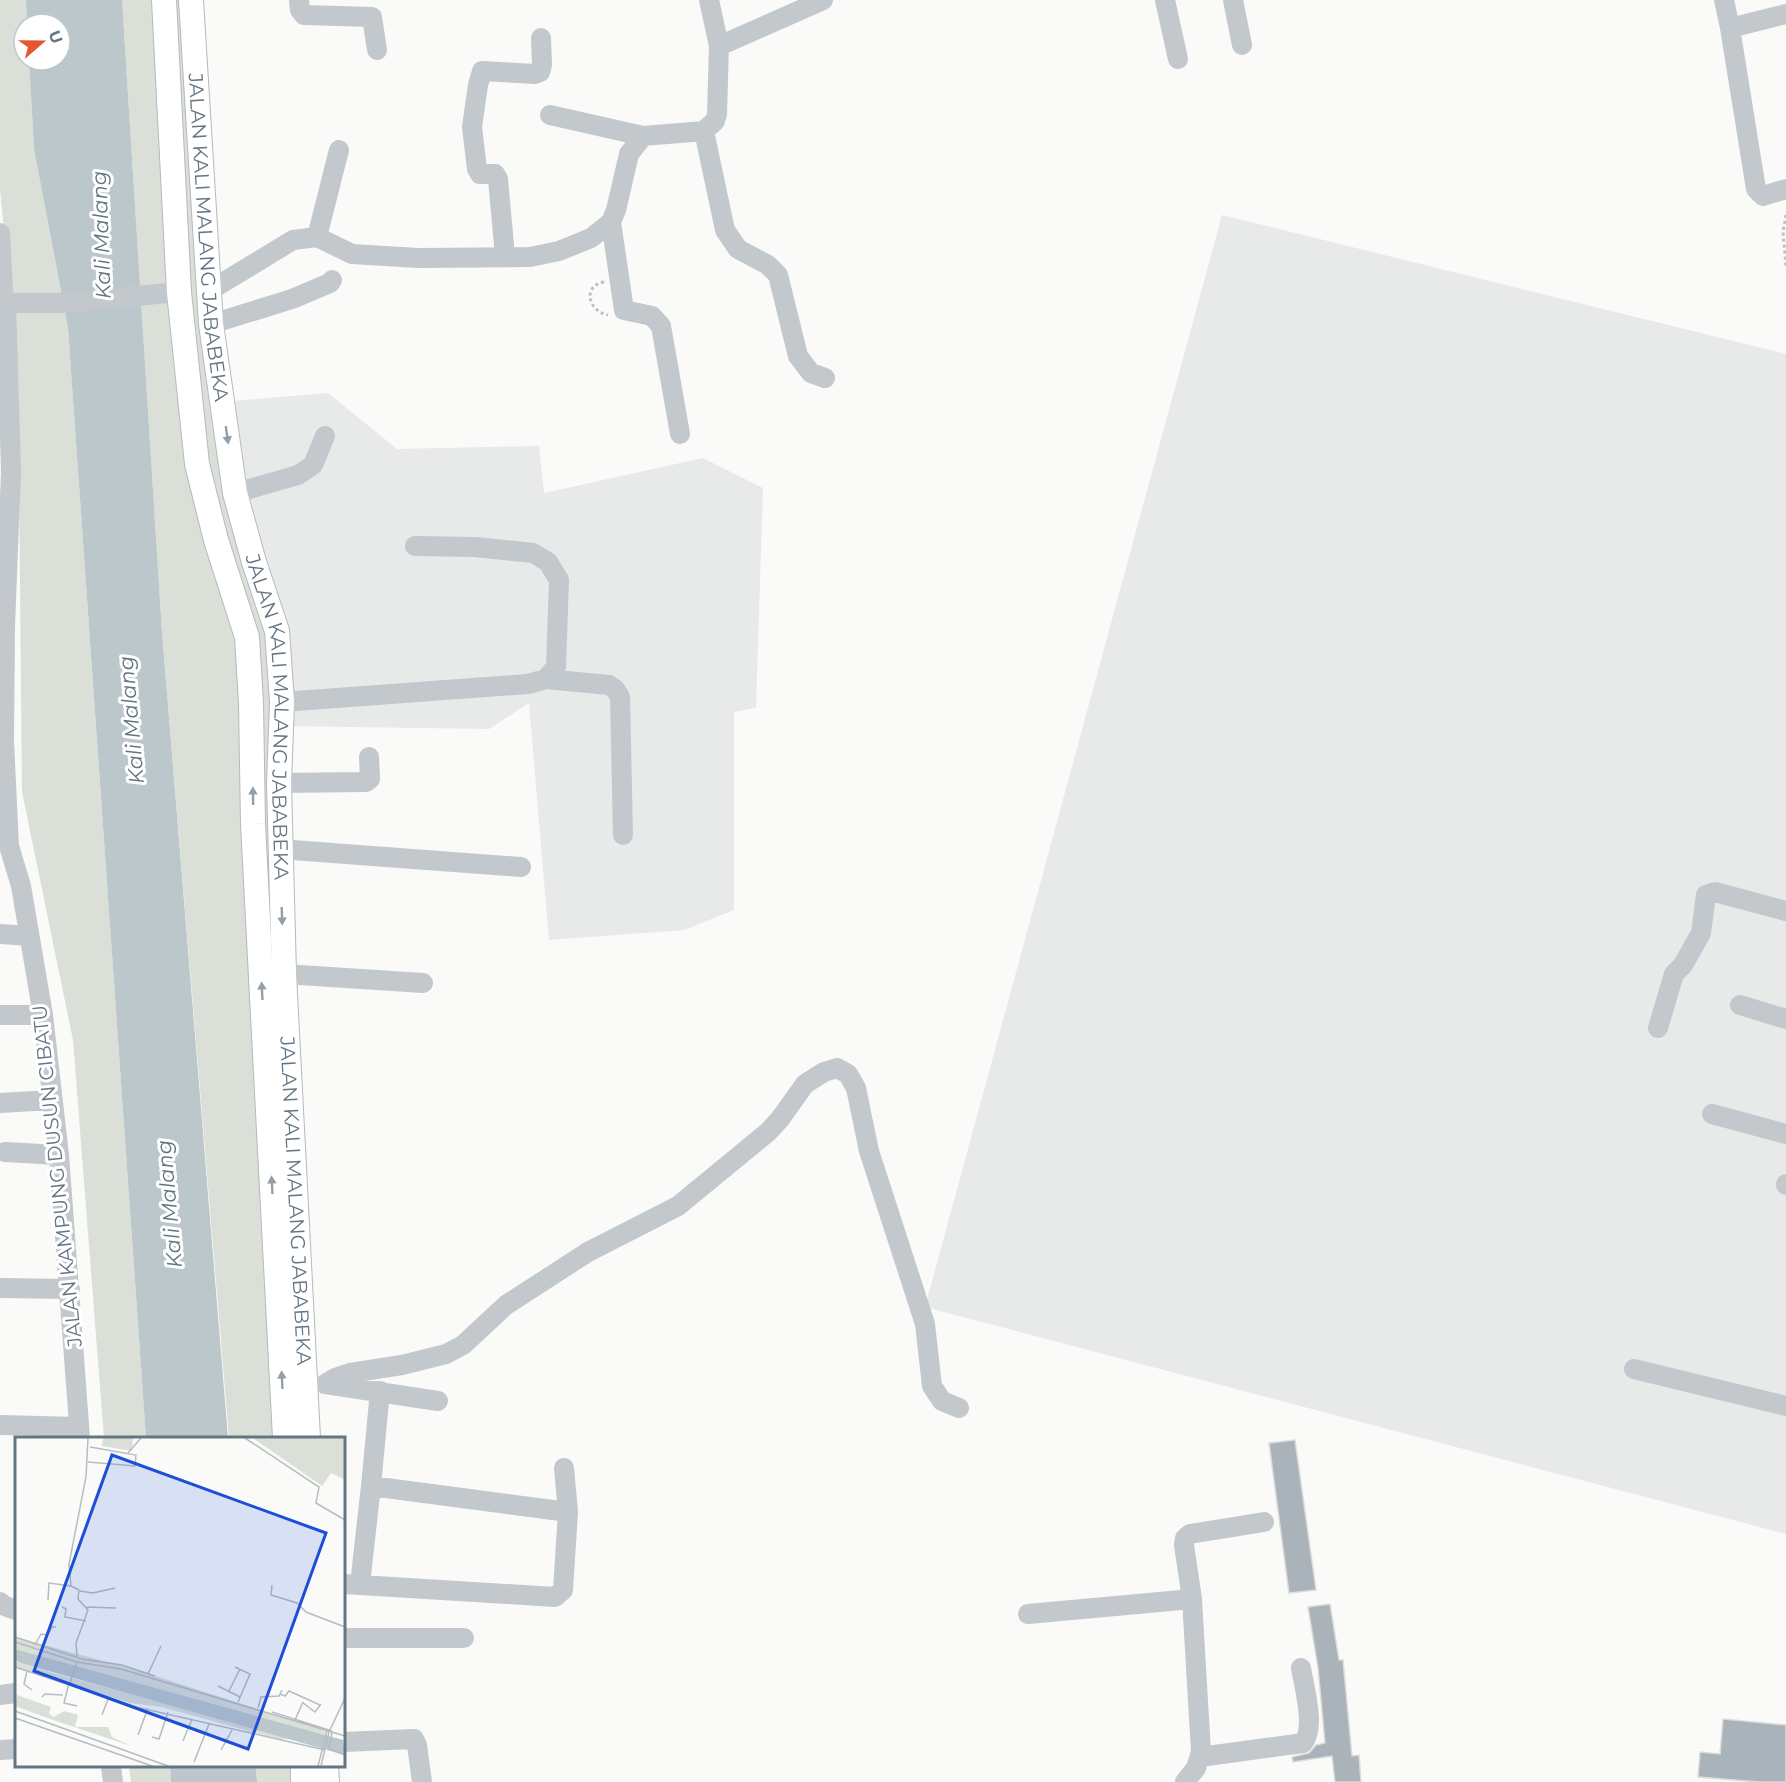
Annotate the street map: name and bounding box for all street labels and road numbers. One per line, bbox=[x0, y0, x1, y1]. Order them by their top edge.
street label: JALAN KALI MALANG JABABEKA bbox=[183, 71, 234, 404]
street label: JALAN KALI MALANG JABABEKA bbox=[240, 551, 294, 881]
street label: JALAN KAMPUNG DUSUN CIBATU bbox=[27, 1004, 87, 1349]
street label: JALAN KALI MALANG JABABEKA bbox=[275, 1035, 316, 1367]

